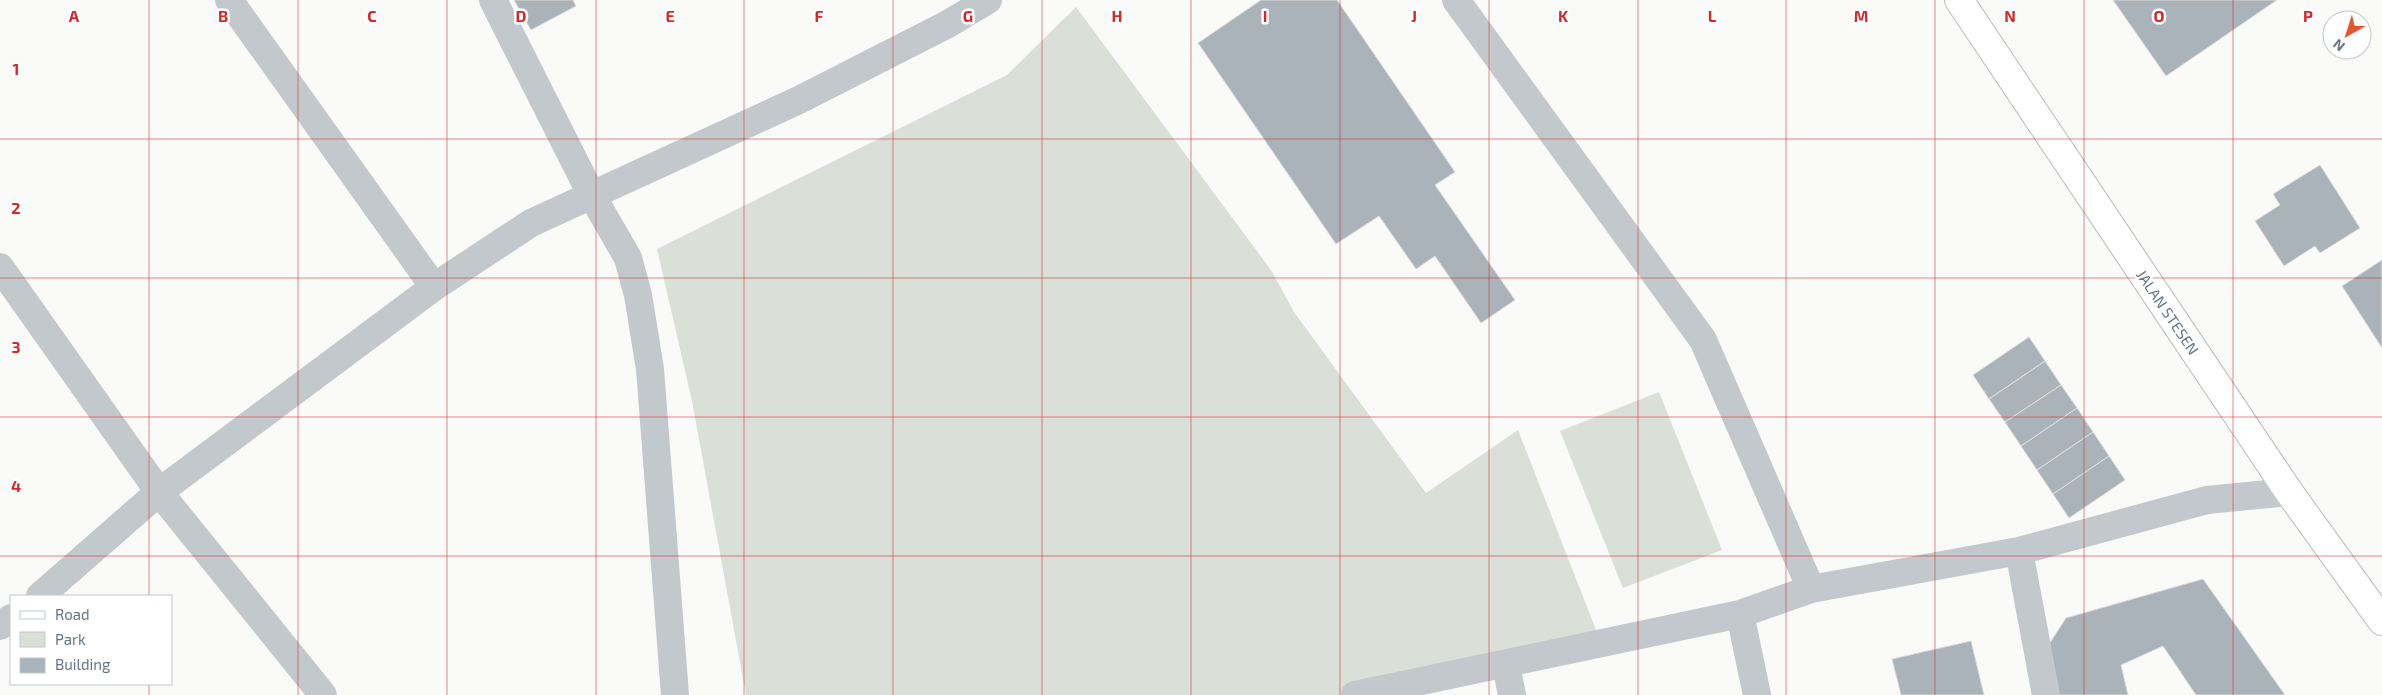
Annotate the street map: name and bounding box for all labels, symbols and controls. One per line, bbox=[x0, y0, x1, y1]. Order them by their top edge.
text: A bbox=[69, 6, 80, 25]
text: B bbox=[218, 6, 228, 25]
text: C bbox=[367, 6, 377, 25]
text: D bbox=[516, 6, 527, 25]
text: E bbox=[665, 6, 675, 25]
text: F bbox=[815, 6, 824, 25]
text: G bbox=[963, 6, 973, 25]
text: H bbox=[1111, 6, 1123, 25]
text: I bbox=[1263, 6, 1267, 25]
text: J bbox=[1411, 6, 1417, 25]
text: K bbox=[1558, 6, 1569, 25]
text: L bbox=[1708, 6, 1717, 25]
text: M bbox=[1854, 6, 1868, 25]
text: N bbox=[2004, 6, 2016, 25]
text: O bbox=[2153, 6, 2165, 25]
text: P bbox=[2303, 6, 2313, 25]
north arrow bbox=[2322, 10, 2372, 60]
text: N bbox=[2329, 36, 2348, 55]
text: 1 bbox=[13, 59, 19, 78]
text: 2 bbox=[11, 198, 21, 217]
street label: JALAN STESEN bbox=[2133, 266, 2203, 358]
text: 3 bbox=[11, 337, 21, 356]
text: 4 bbox=[11, 476, 21, 495]
legend bbox=[10, 595, 172, 685]
text: Road bbox=[55, 605, 90, 623]
text: Park bbox=[55, 630, 86, 648]
text: Building bbox=[55, 655, 111, 673]

